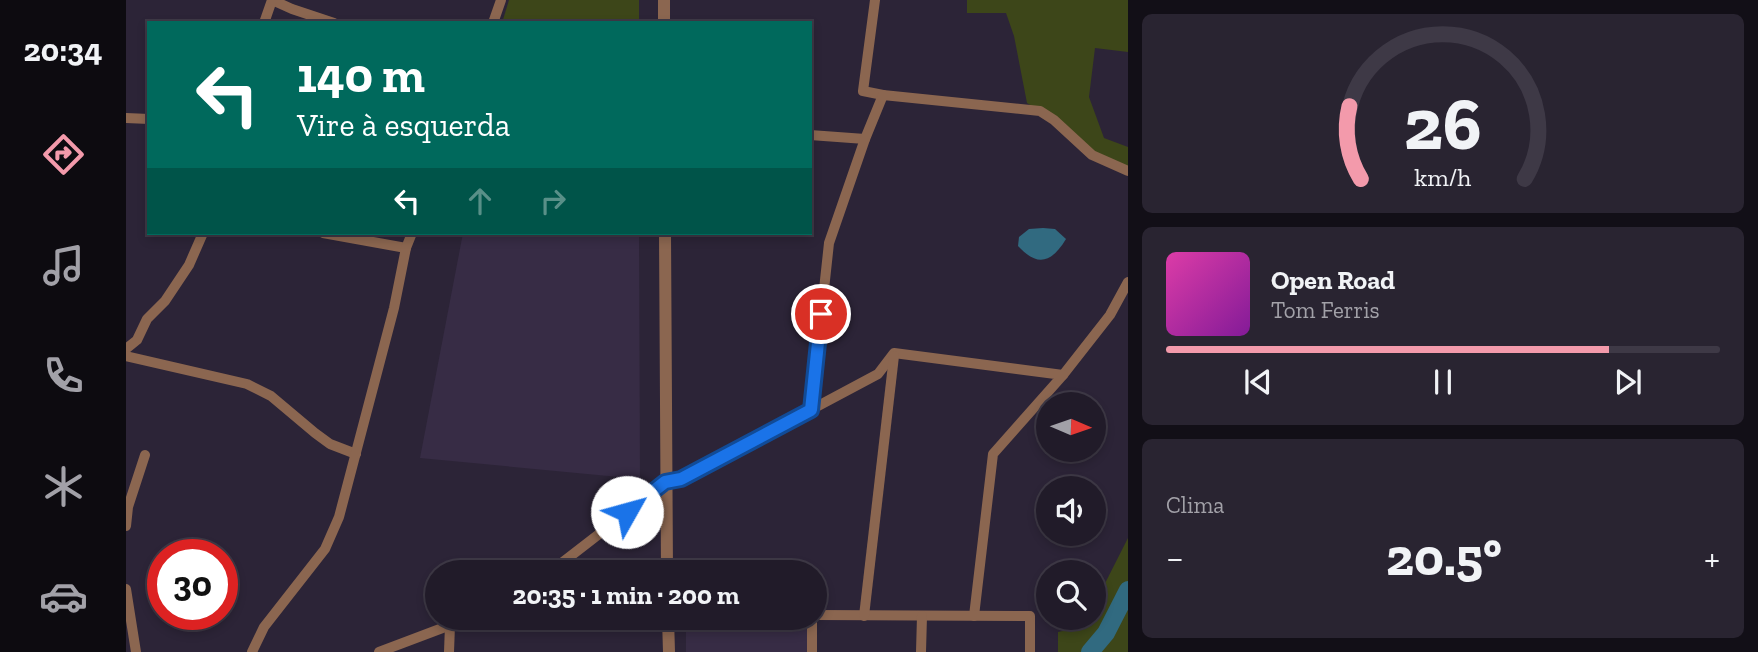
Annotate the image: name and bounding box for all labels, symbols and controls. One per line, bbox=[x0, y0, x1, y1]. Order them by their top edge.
text: 20:34 bbox=[24, 31, 102, 69]
text: 140 m bbox=[297, 46, 425, 105]
icon: left bbox=[182, 49, 273, 140]
text: 26 bbox=[1404, 81, 1482, 169]
text: Vire à esquerda bbox=[297, 106, 510, 144]
icon: directions bbox=[39, 130, 88, 179]
text: km/h bbox=[1414, 162, 1472, 192]
icon: left bbox=[388, 182, 426, 220]
icon: ahead bbox=[461, 182, 499, 220]
icon: right bbox=[534, 182, 572, 220]
icon: music bbox=[39, 241, 88, 290]
text: Open Road bbox=[1271, 264, 1395, 296]
pin bbox=[791, 284, 851, 344]
icon: arrive bbox=[802, 295, 840, 333]
text: Tom Ferris bbox=[1271, 296, 1380, 324]
icon: phone bbox=[39, 351, 88, 400]
icon: previous bbox=[1239, 363, 1277, 401]
icon: pause bbox=[1424, 363, 1462, 401]
icon: next bbox=[1609, 363, 1647, 401]
north arrow bbox=[1036, 392, 1106, 462]
map controls bbox=[1036, 392, 1106, 630]
icon: climate bbox=[39, 462, 88, 511]
position arrow bbox=[590, 475, 664, 549]
button: sound bbox=[1036, 476, 1106, 546]
text: Clima bbox=[1166, 491, 1224, 519]
text: 20.5° bbox=[1386, 526, 1502, 588]
text: − bbox=[1166, 535, 1184, 581]
text: + bbox=[1704, 535, 1720, 581]
speed limit sign: 30 bbox=[147, 539, 238, 630]
button: search bbox=[1036, 560, 1106, 630]
icon: car bbox=[39, 572, 88, 621]
text: 20:35 · 1 min · 200 m bbox=[512, 579, 740, 611]

